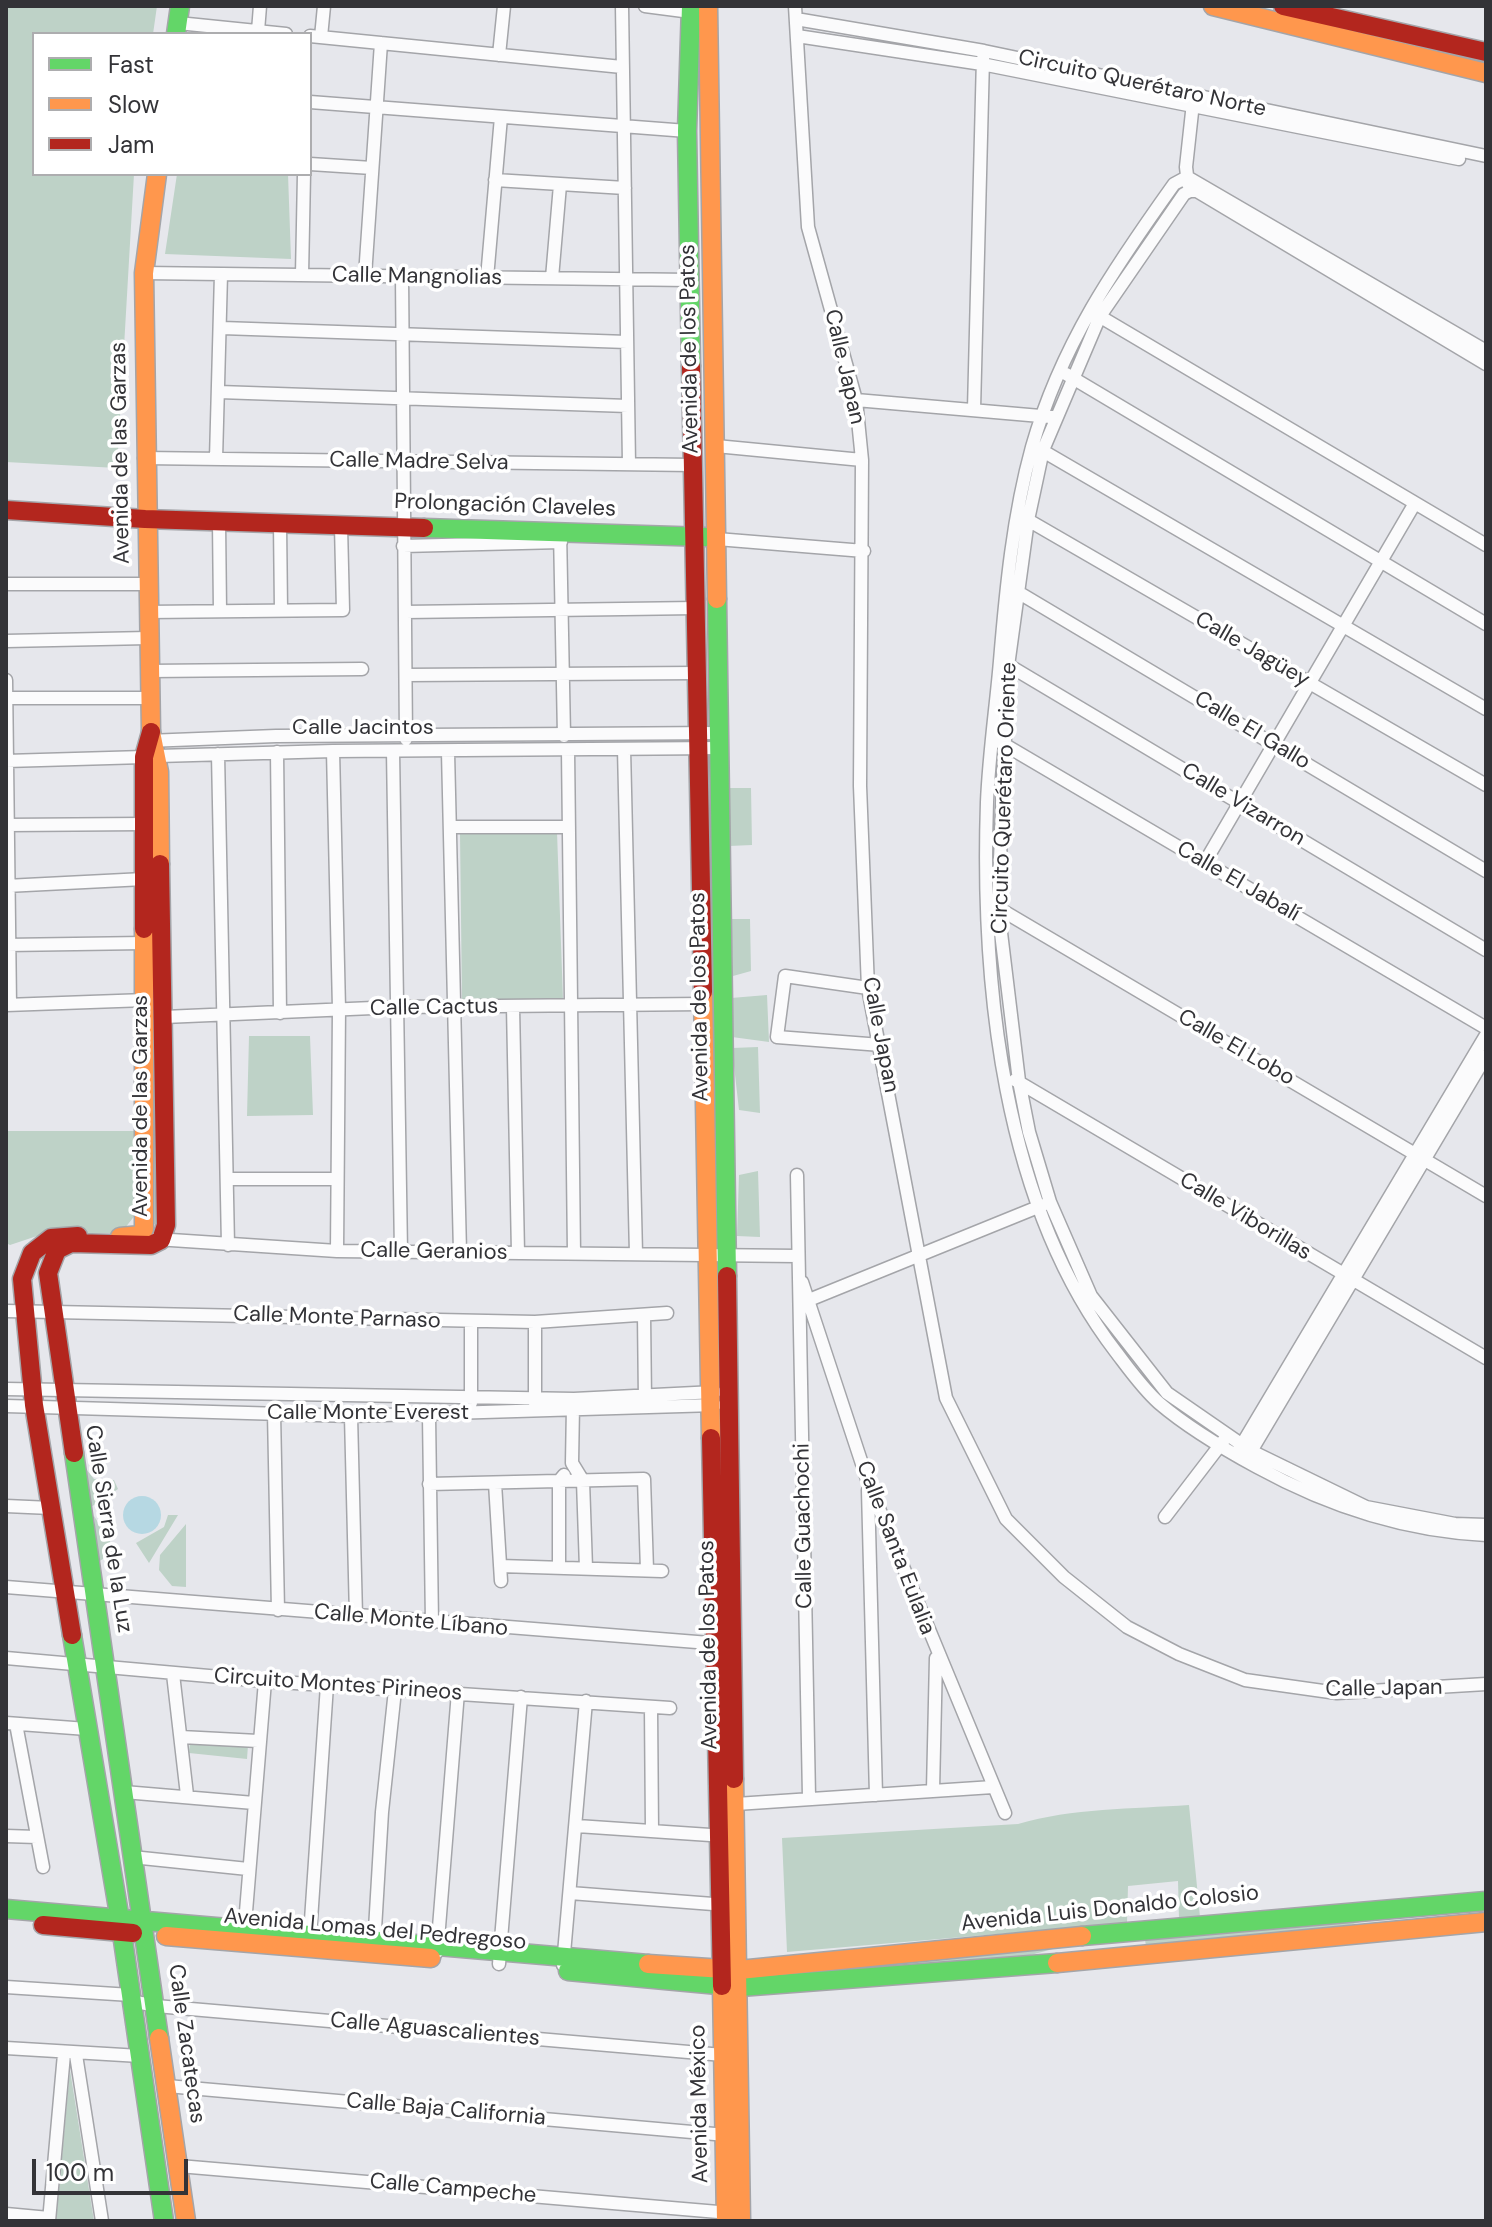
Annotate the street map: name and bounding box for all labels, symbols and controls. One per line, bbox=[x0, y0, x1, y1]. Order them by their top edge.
legend bbox=[32, 32, 312, 176]
street label: Circuito Querétaro Norte bbox=[1016, 45, 1268, 123]
text: Fast bbox=[108, 49, 154, 80]
text: Slow bbox=[108, 89, 159, 120]
text: Jam bbox=[108, 129, 154, 160]
street label: Avenida de los Patos bbox=[675, 244, 705, 454]
street label: Calle Mangnolias bbox=[332, 262, 502, 292]
street label: Calle Japan bbox=[818, 307, 870, 427]
street label: Avenida de las Garzas bbox=[106, 342, 136, 564]
street label: Calle Madre Selva bbox=[329, 447, 509, 477]
street label: Prolongación Claveles bbox=[394, 489, 616, 523]
street label: Calle Jagüey bbox=[1190, 607, 1314, 693]
street label: Circuito Querétaro Oriente bbox=[987, 662, 1023, 934]
street label: Calle El Gallo bbox=[1189, 686, 1315, 776]
street label: Calle Jacintos bbox=[292, 715, 434, 741]
street label: Calle Vizarron bbox=[1176, 758, 1310, 852]
street label: Calle El Jabalí bbox=[1172, 836, 1304, 928]
street label: Avenida de los Patos bbox=[685, 892, 715, 1102]
street label: Calle Japan bbox=[856, 975, 904, 1095]
street label: Calle Cactus bbox=[370, 994, 498, 1022]
street label: Avenida de las Garzas bbox=[128, 995, 154, 1217]
street label: Calle El Lobo bbox=[1173, 1004, 1299, 1092]
street label: Calle Viborillas bbox=[1174, 1167, 1316, 1267]
street label: Calle Geranios bbox=[360, 1238, 508, 1266]
street label: Calle Monte Parnaso bbox=[233, 1301, 441, 1335]
street label: Calle Monte Everest bbox=[267, 1400, 469, 1426]
street label: Calle Sierra de la Luz bbox=[79, 1423, 137, 1635]
street label: Calle Guachochi bbox=[789, 1443, 819, 1609]
street label: Calle Santa Eulalia bbox=[850, 1457, 940, 1639]
street label: Avenida de los Patos bbox=[694, 1540, 724, 1750]
street label: Calle Monte Líbano bbox=[313, 1599, 509, 1643]
street label: Circuito Montes Pirineos bbox=[213, 1663, 463, 1707]
street label: Calle Japan bbox=[1325, 1675, 1443, 1703]
street label: Avenida Luis Donaldo Colosio bbox=[960, 1880, 1260, 1938]
street label: Avenida Lomas del Pedregoso bbox=[223, 1904, 527, 1956]
street label: Calle Zacatecas bbox=[162, 1963, 210, 2125]
street label: Calle Aguascalientes bbox=[329, 2008, 541, 2052]
street label: Avenida México bbox=[685, 2024, 715, 2184]
street label: Calle Baja California bbox=[345, 2088, 547, 2132]
scale bar bbox=[36, 2143, 192, 2193]
text: 100 m bbox=[46, 2157, 114, 2188]
street label: Calle Campeche bbox=[369, 2169, 537, 2209]

